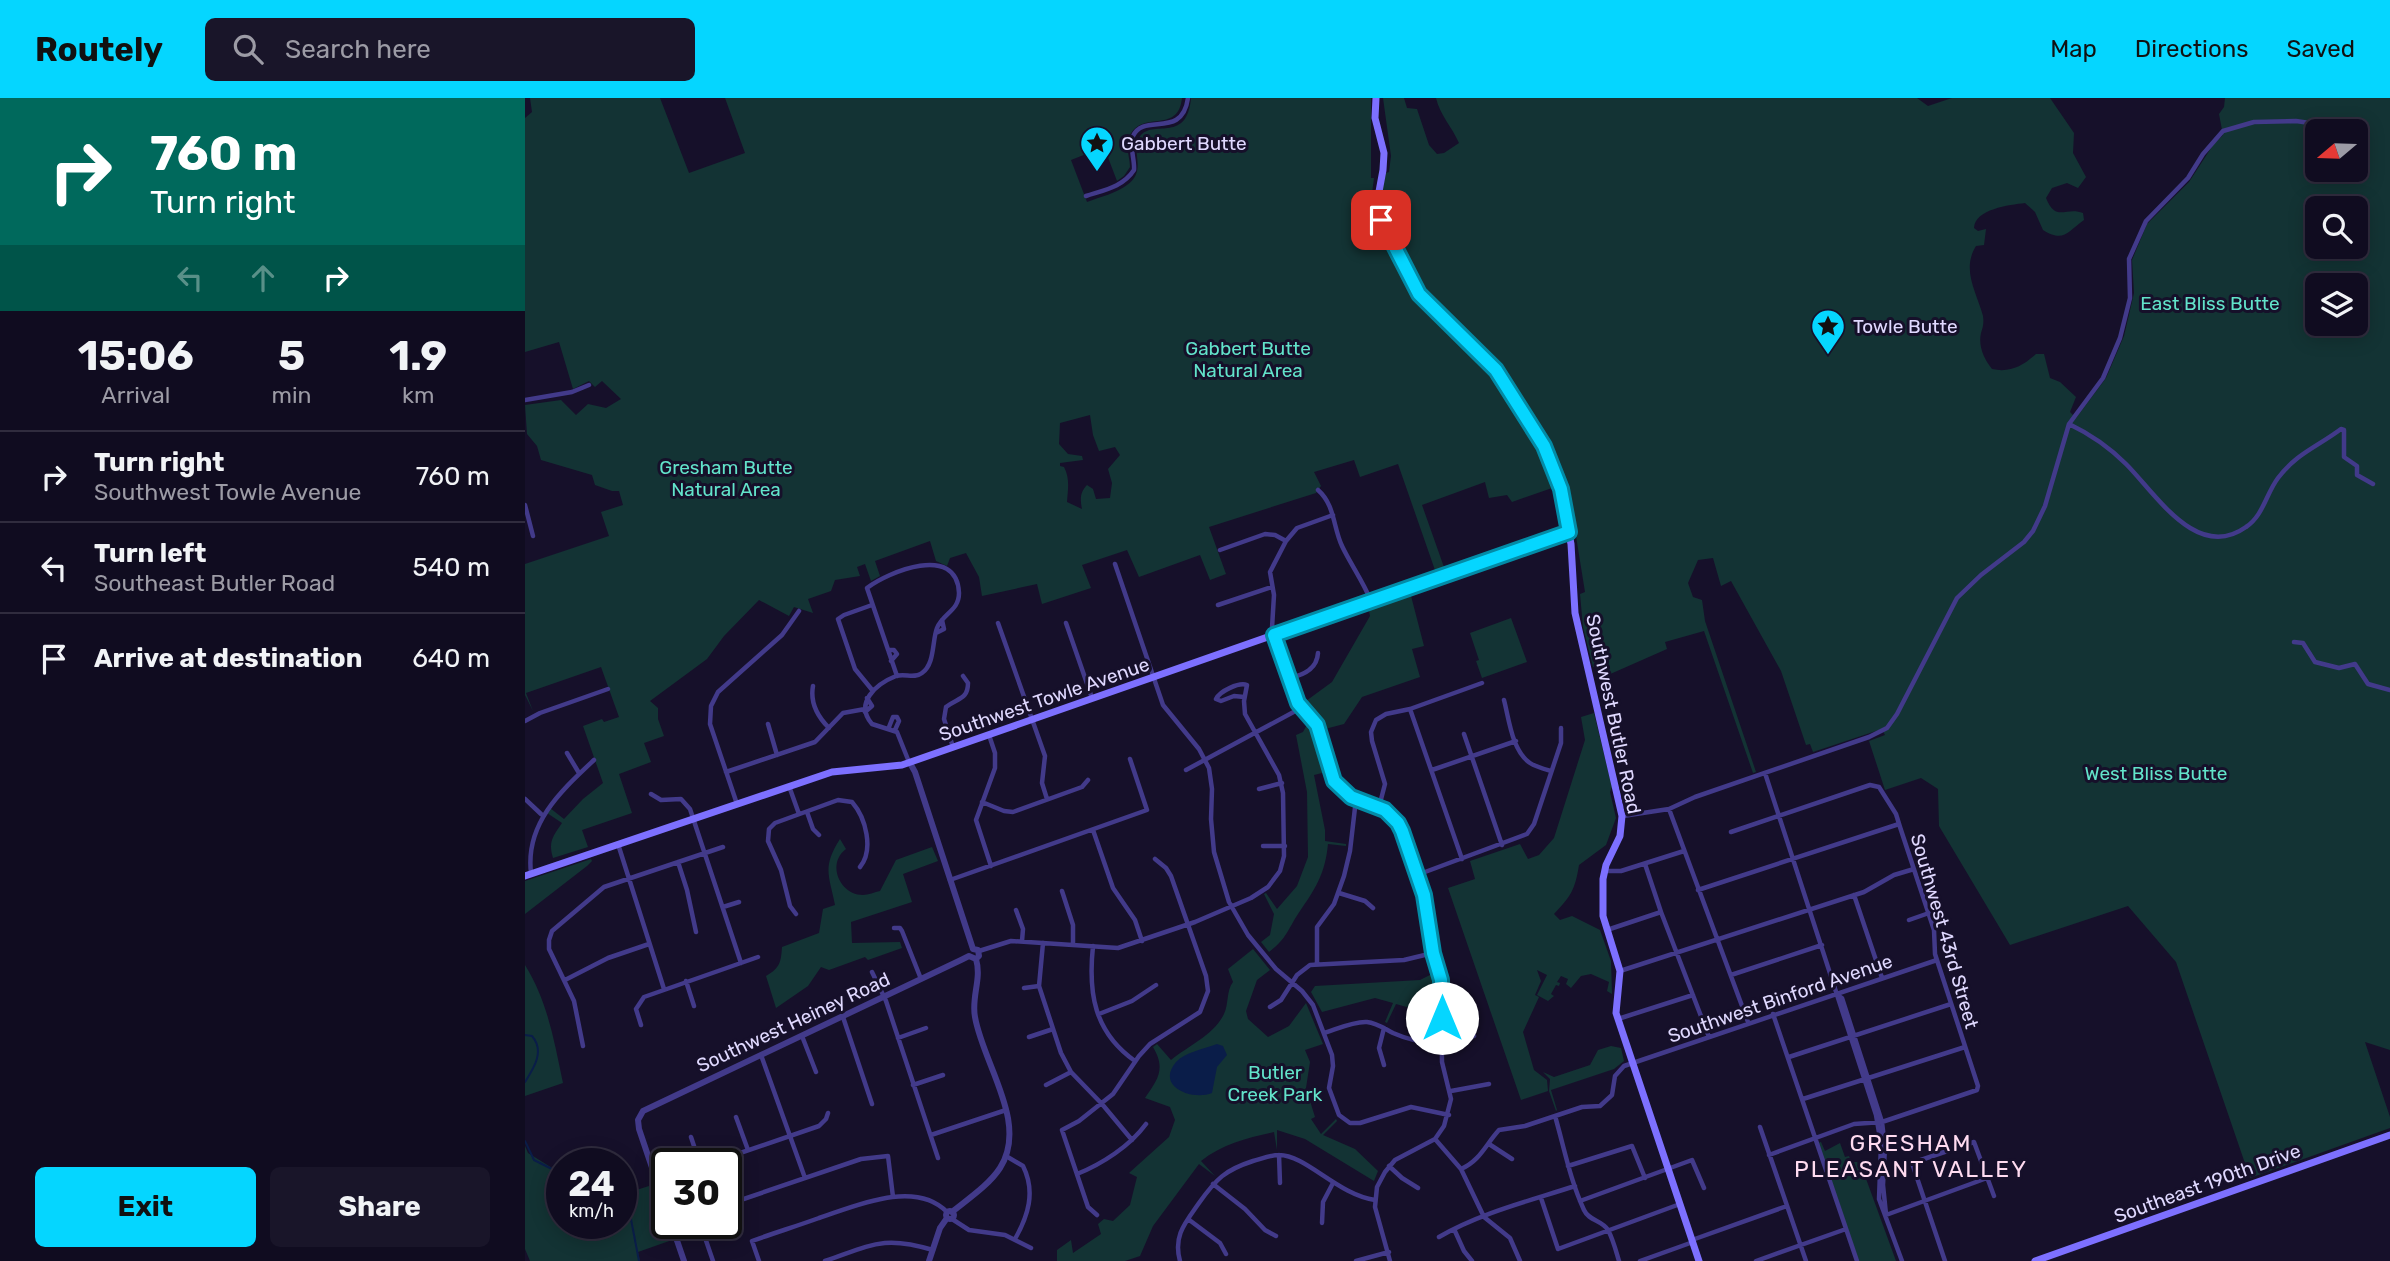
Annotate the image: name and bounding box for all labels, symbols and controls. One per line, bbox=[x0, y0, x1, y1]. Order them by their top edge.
search box bbox=[205, 18, 695, 81]
text: Routely bbox=[35, 30, 163, 69]
icon: search bbox=[229, 30, 267, 68]
text: Search here bbox=[285, 34, 431, 65]
text: Map bbox=[2050, 35, 2097, 63]
text: Directions bbox=[2135, 35, 2248, 63]
text: Saved bbox=[2286, 35, 2355, 63]
north arrow bbox=[2305, 119, 2368, 182]
map controls bbox=[2305, 119, 2368, 336]
text: 760 m bbox=[150, 124, 297, 182]
place icon: Gabbert Butte bbox=[1078, 124, 1116, 173]
icon: right bbox=[35, 126, 126, 217]
place label: Gabbert Butte bbox=[1121, 132, 1247, 155]
text: Turn right bbox=[150, 183, 295, 221]
pin bbox=[1351, 190, 1411, 250]
button: search bbox=[2305, 196, 2368, 259]
icon: arrive bbox=[1362, 201, 1400, 239]
icon: left bbox=[171, 259, 209, 297]
icon: ahead bbox=[244, 259, 282, 297]
icon: right bbox=[317, 259, 355, 297]
button: layers bbox=[2305, 273, 2368, 336]
park label: East Bliss Butte bbox=[2140, 292, 2280, 315]
place icon: Towle Butte bbox=[1809, 307, 1847, 356]
place label: Towle Butte bbox=[1853, 315, 1958, 338]
text: 15:06 bbox=[78, 331, 194, 381]
text: 5 bbox=[278, 331, 305, 381]
text: 1.9 bbox=[389, 331, 447, 381]
park label: Gabbert Butte Natural Area bbox=[1185, 337, 1311, 382]
text: Arrival bbox=[101, 381, 170, 409]
text: min bbox=[272, 381, 312, 409]
text: km bbox=[402, 381, 434, 409]
text: Turn right bbox=[94, 447, 224, 478]
park label: Gresham Butte Natural Area bbox=[659, 456, 793, 501]
icon: right bbox=[35, 458, 73, 496]
text: 760 m bbox=[416, 461, 490, 492]
text: Southwest Towle Avenue bbox=[94, 478, 361, 506]
text: Turn left bbox=[94, 538, 206, 569]
icon: left bbox=[35, 549, 73, 587]
text: 540 m bbox=[412, 552, 490, 583]
text: Southeast Butler Road bbox=[94, 569, 335, 597]
street label: Southwest Butler Road bbox=[1581, 612, 1646, 816]
icon: arrive bbox=[35, 640, 73, 678]
text: Arrive at destination bbox=[94, 643, 362, 674]
text: 640 m bbox=[412, 643, 490, 674]
street label: Southwest Towle Avenue bbox=[936, 653, 1152, 746]
park label: West Bliss Butte bbox=[2085, 762, 2227, 785]
street label: Southwest 43rd Street bbox=[1906, 831, 1984, 1032]
street label: Southwest Binford Avenue bbox=[1665, 949, 1896, 1048]
street label: Southwest Heiney Road bbox=[693, 968, 894, 1077]
position arrow bbox=[1405, 981, 1479, 1055]
park label: Butler Creek Park bbox=[1228, 1061, 1323, 1106]
district label: GRESHAM PLEASANT VALLEY bbox=[1794, 1129, 2028, 1183]
street label: Southeast 190th Drive bbox=[2111, 1139, 2304, 1228]
speed limit sign: 30 bbox=[651, 1148, 742, 1239]
text: 24 bbox=[568, 1163, 615, 1205]
button: Exit bbox=[35, 1167, 256, 1247]
button: Share bbox=[270, 1167, 490, 1247]
text: km/h bbox=[569, 1200, 614, 1222]

